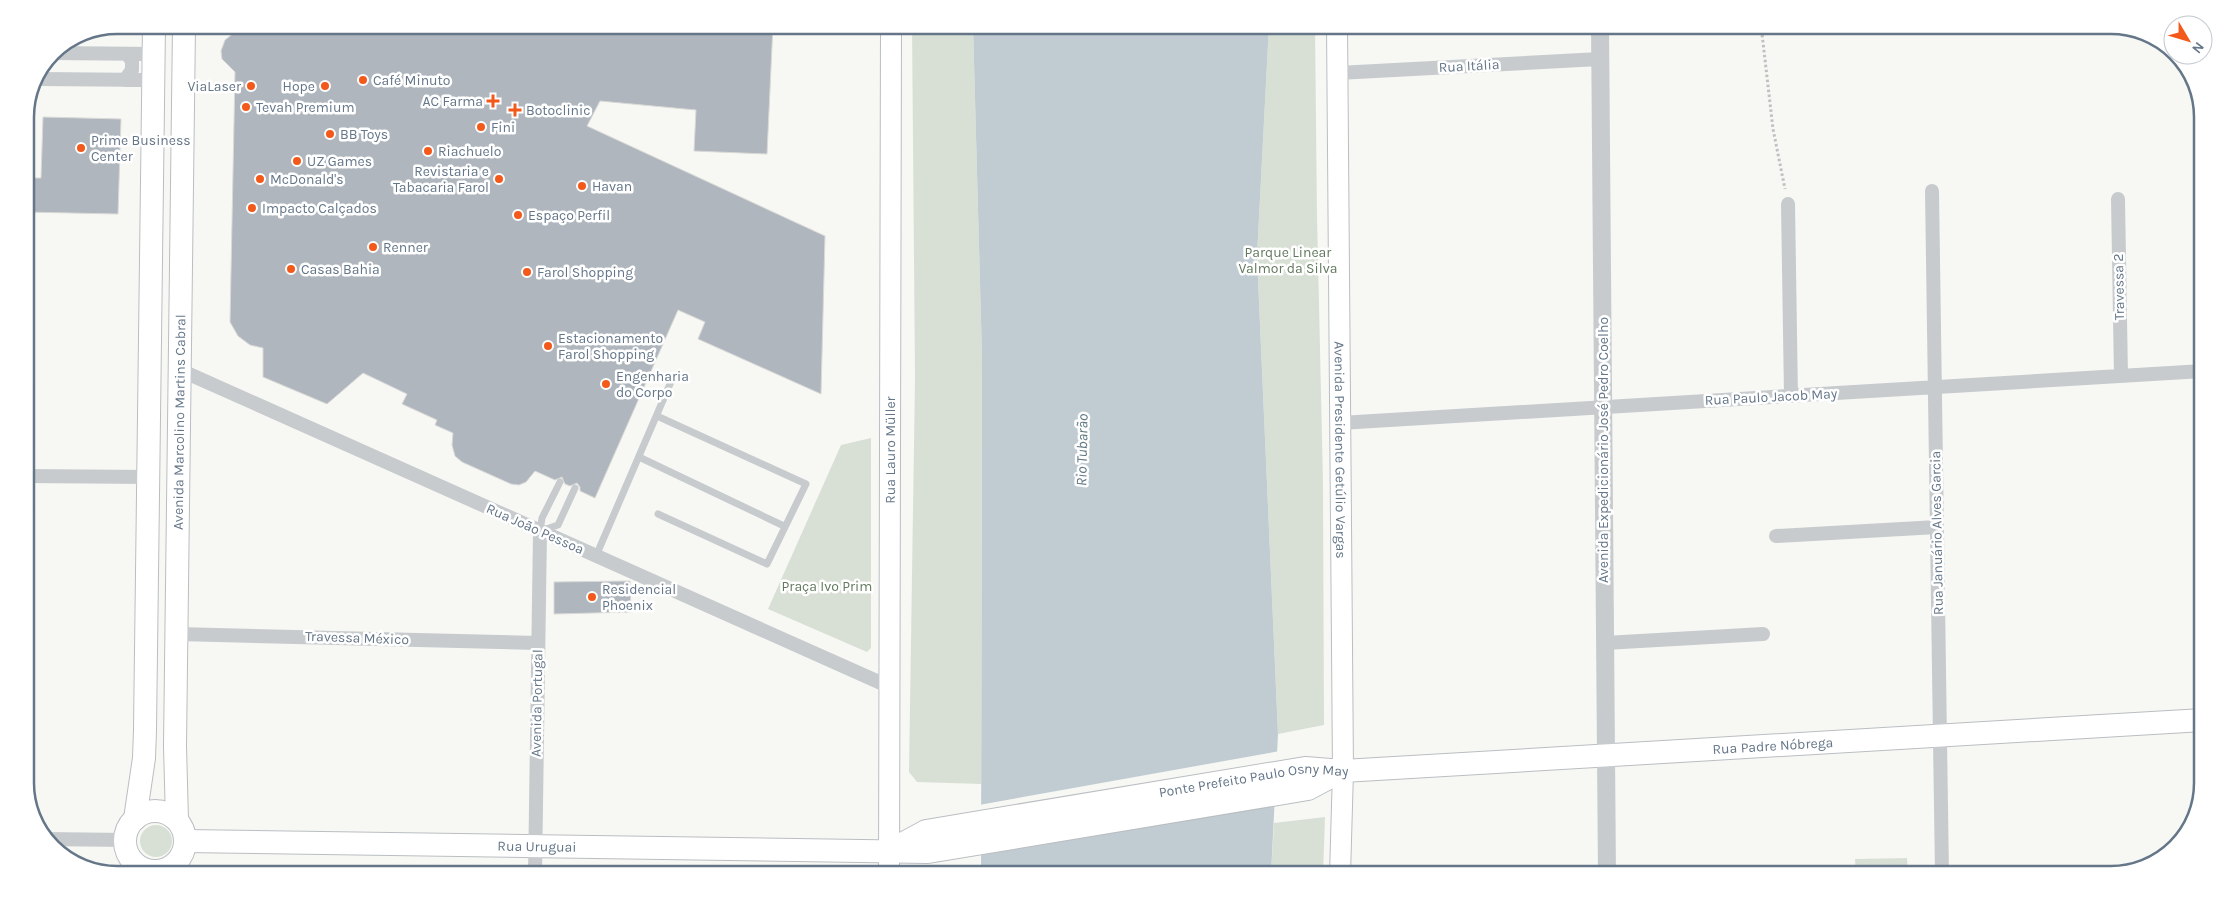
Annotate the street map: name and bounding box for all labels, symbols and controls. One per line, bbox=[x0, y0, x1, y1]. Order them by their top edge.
north arrow bbox=[2163, 15, 2213, 65]
text: N bbox=[2188, 39, 2208, 57]
street label: Rua Itália bbox=[1438, 56, 1500, 76]
place label: Café Minuto bbox=[373, 72, 450, 89]
marker: Café Minuto bbox=[357, 74, 369, 86]
place label: ViaLaser bbox=[187, 78, 242, 95]
place label: Hope bbox=[283, 78, 315, 95]
marker: ViaLaser bbox=[245, 80, 257, 92]
marker: Hope bbox=[319, 80, 331, 92]
place label: AC Farma bbox=[422, 93, 483, 110]
marker: AC Farma bbox=[487, 95, 499, 107]
place label: Tevah Premium bbox=[256, 99, 355, 116]
marker: Tevah Premium bbox=[240, 101, 252, 113]
place label: Botoclinic bbox=[526, 102, 590, 119]
marker: Botoclinic bbox=[508, 103, 522, 117]
place label: Fini bbox=[491, 119, 515, 136]
marker: Fini bbox=[475, 121, 487, 133]
place label: BB Toys bbox=[340, 126, 388, 143]
marker: BB Toys bbox=[324, 128, 336, 140]
place label: Prime Business Center bbox=[91, 132, 191, 165]
marker: Prime Business Center bbox=[75, 142, 87, 154]
place label: Riachuelo bbox=[438, 143, 501, 160]
marker: Riachuelo bbox=[422, 145, 434, 157]
place label: UZ Games bbox=[307, 153, 372, 170]
marker: UZ Games bbox=[291, 155, 303, 167]
place label: Revistaria e Tabacaria Farol bbox=[393, 163, 489, 196]
place label: McDonald's bbox=[270, 171, 344, 188]
marker: McDonald's bbox=[254, 173, 266, 185]
marker: Revistaria e Tabacaria Farol bbox=[493, 173, 505, 185]
place label: Havan bbox=[592, 178, 632, 195]
marker: Havan bbox=[576, 180, 588, 192]
place label: Impacto Calçados bbox=[262, 200, 377, 217]
marker: Impacto Calçados bbox=[246, 202, 258, 214]
place label: Espaço Perfil bbox=[528, 207, 610, 224]
marker: Espaço Perfil bbox=[512, 209, 524, 221]
place label: Renner bbox=[383, 239, 429, 256]
marker: Renner bbox=[367, 241, 379, 253]
park label: Parque Linear Valmor da Silva bbox=[1239, 244, 1337, 277]
street label: Travessa 2 bbox=[2110, 253, 2128, 321]
place label: Casas Bahia bbox=[301, 261, 380, 278]
marker: Casas Bahia bbox=[285, 263, 297, 275]
place label: Farol Shopping bbox=[537, 264, 633, 281]
marker: Farol Shopping bbox=[521, 266, 533, 278]
street label: Avenida Marcolino Martins Cabral bbox=[169, 314, 189, 530]
street label: Avenida Expedicionário José Pedro Coelho bbox=[1595, 317, 1612, 583]
place label: Estacionamento Farol Shopping bbox=[558, 330, 663, 363]
marker: Estacionamento Farol Shopping bbox=[542, 340, 554, 352]
street label: Avenida Presidente Getúlio Vargas bbox=[1331, 341, 1350, 559]
place label: Engenharia do Corpo bbox=[616, 368, 689, 401]
marker: Engenharia do Corpo bbox=[600, 378, 612, 390]
street label: Rua Paulo Jacob May bbox=[1704, 385, 1838, 409]
street label: Rua Lauro Müller bbox=[881, 395, 899, 504]
water label: Rio Tubarão bbox=[1072, 413, 1092, 486]
street label: Rua Januário Alves Garcia bbox=[1927, 451, 1947, 615]
street label: Rua João Pessoa bbox=[484, 500, 586, 558]
park label: Praça Ivo Prim bbox=[782, 578, 872, 595]
place label: Residencial Phoenix bbox=[602, 581, 676, 614]
marker: Residencial Phoenix bbox=[586, 591, 598, 603]
street label: Travessa México bbox=[305, 628, 409, 648]
street label: Avenida Portugal bbox=[528, 649, 546, 757]
street label: Rua Padre Nóbrega bbox=[1712, 733, 1834, 758]
street label: Ponte Prefeito Paulo Osny May bbox=[1157, 759, 1349, 801]
street label: Rua Uruguai bbox=[497, 837, 577, 855]

